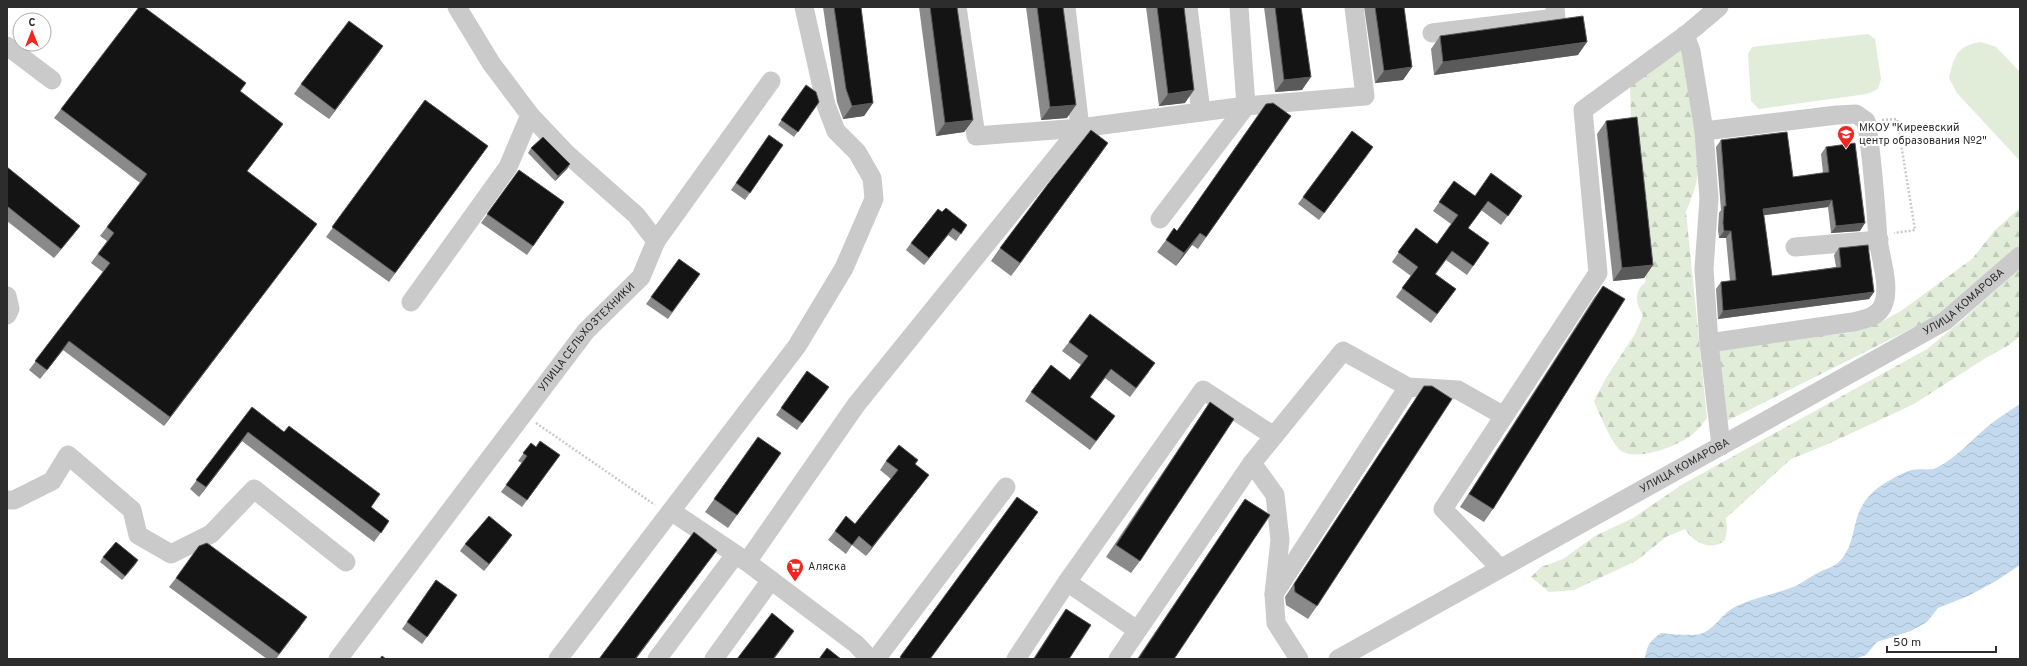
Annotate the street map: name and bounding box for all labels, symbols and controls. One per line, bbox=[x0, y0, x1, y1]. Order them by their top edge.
north arrow bbox=[12, 12, 52, 52]
text: С bbox=[28, 16, 36, 30]
place label: МКОУ "Киреевский центр образования №2" bbox=[1859, 121, 1987, 148]
school or university icon: МКОУ "Киреевский центр образования №2" bbox=[1836, 124, 1856, 149]
street label: УЛИЦА КОМАРОВА bbox=[1921, 266, 2007, 339]
street label: УЛИЦА СЕЛЬХОЗТЕХНИКИ bbox=[535, 280, 638, 395]
street label: УЛИЦА КОМАРОВА bbox=[1637, 435, 1732, 496]
supermarket icon: Аляска bbox=[785, 557, 805, 582]
place label: Аляска bbox=[808, 560, 846, 574]
scale bar bbox=[1887, 628, 1996, 654]
text: 50 m bbox=[1893, 635, 1921, 651]

